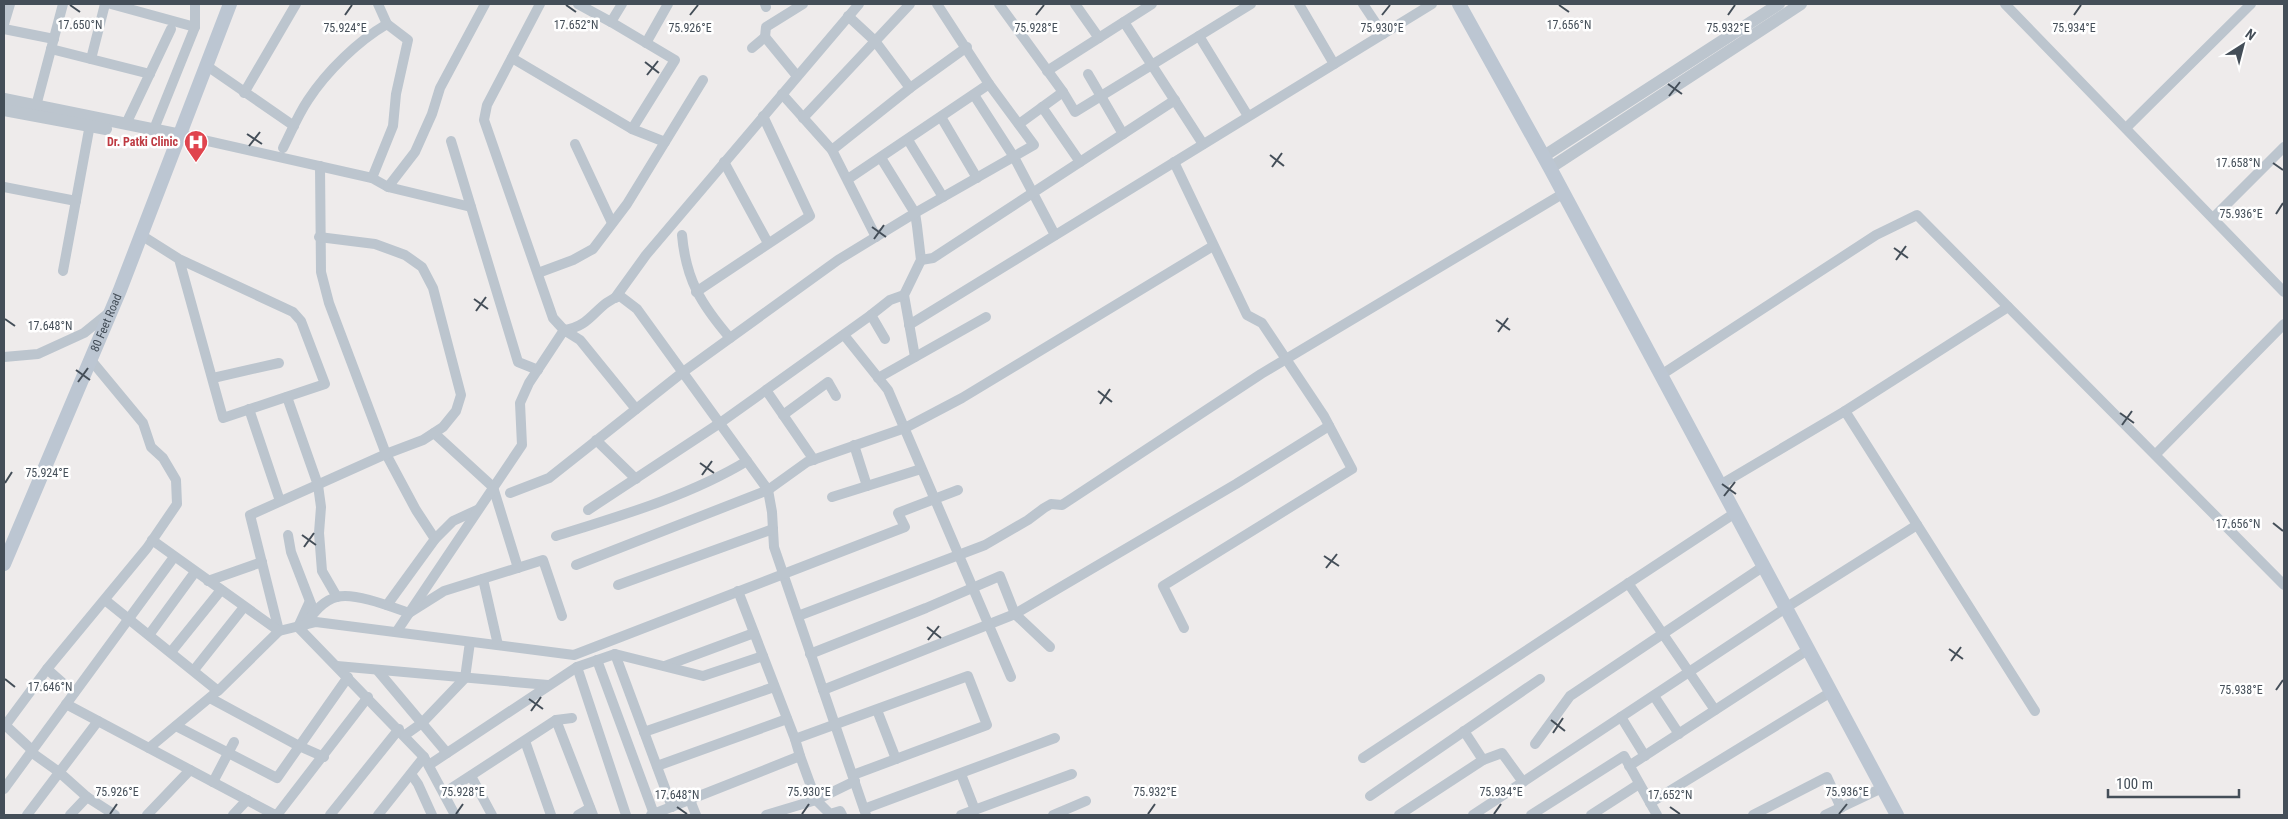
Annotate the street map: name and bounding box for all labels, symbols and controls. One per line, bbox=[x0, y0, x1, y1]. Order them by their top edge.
text: 17.650°N bbox=[58, 18, 102, 32]
text: 17.652°N bbox=[554, 18, 598, 32]
text: 17.656°N bbox=[1547, 18, 1591, 32]
north arrow bbox=[2218, 20, 2268, 70]
text: 75.924°E bbox=[323, 21, 367, 35]
text: 75.926°E bbox=[668, 21, 712, 35]
text: 75.928°E bbox=[1014, 21, 1058, 35]
text: 75.930°E bbox=[1360, 21, 1404, 35]
text: 75.932°E bbox=[1706, 21, 1750, 35]
text: 75.934°E bbox=[2052, 21, 2096, 35]
text: N bbox=[2242, 25, 2259, 43]
hospital icon: Dr. Patki Clinic bbox=[183, 129, 209, 163]
place label: Dr. Patki Clinic bbox=[107, 135, 178, 149]
text: 17.658°N bbox=[2216, 156, 2260, 170]
text: 75.936°E bbox=[2219, 207, 2263, 221]
street label: 80 Feet Road bbox=[88, 291, 125, 354]
text: 17.648°N bbox=[28, 319, 72, 333]
text: 75.924°E bbox=[25, 466, 69, 480]
text: 17.656°N bbox=[2216, 517, 2260, 531]
text: 17.646°N bbox=[28, 680, 72, 694]
text: 75.938°E bbox=[2219, 683, 2263, 697]
scale bar bbox=[2108, 766, 2239, 798]
text: 100 m bbox=[2116, 775, 2153, 793]
text: 75.926°E bbox=[95, 785, 139, 799]
text: 75.928°E bbox=[441, 785, 485, 799]
text: 75.930°E bbox=[787, 785, 831, 799]
text: 75.932°E bbox=[1133, 785, 1177, 799]
text: 75.934°E bbox=[1479, 785, 1523, 799]
text: 75.936°E bbox=[1825, 785, 1869, 799]
text: 17.648°N bbox=[655, 788, 699, 802]
text: 17.652°N bbox=[1648, 788, 1692, 802]

